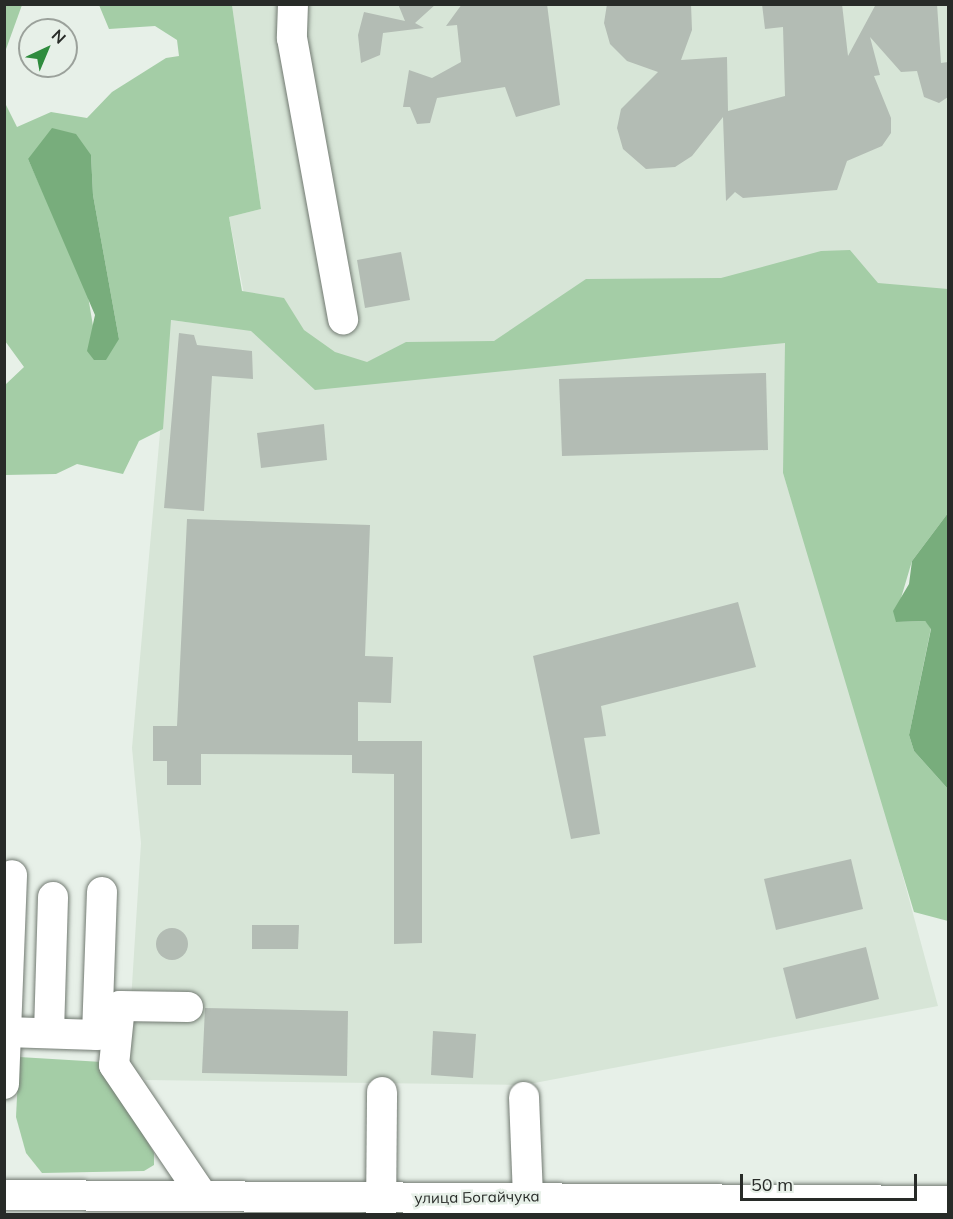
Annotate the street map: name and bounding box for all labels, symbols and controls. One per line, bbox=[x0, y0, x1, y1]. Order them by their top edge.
north arrow bbox=[18, 18, 78, 78]
text: N bbox=[48, 25, 70, 48]
scale bar bbox=[743, 1162, 920, 1200]
text: 50 m bbox=[751, 1173, 793, 1196]
street label: улица Богайчука bbox=[414, 1187, 540, 1207]

